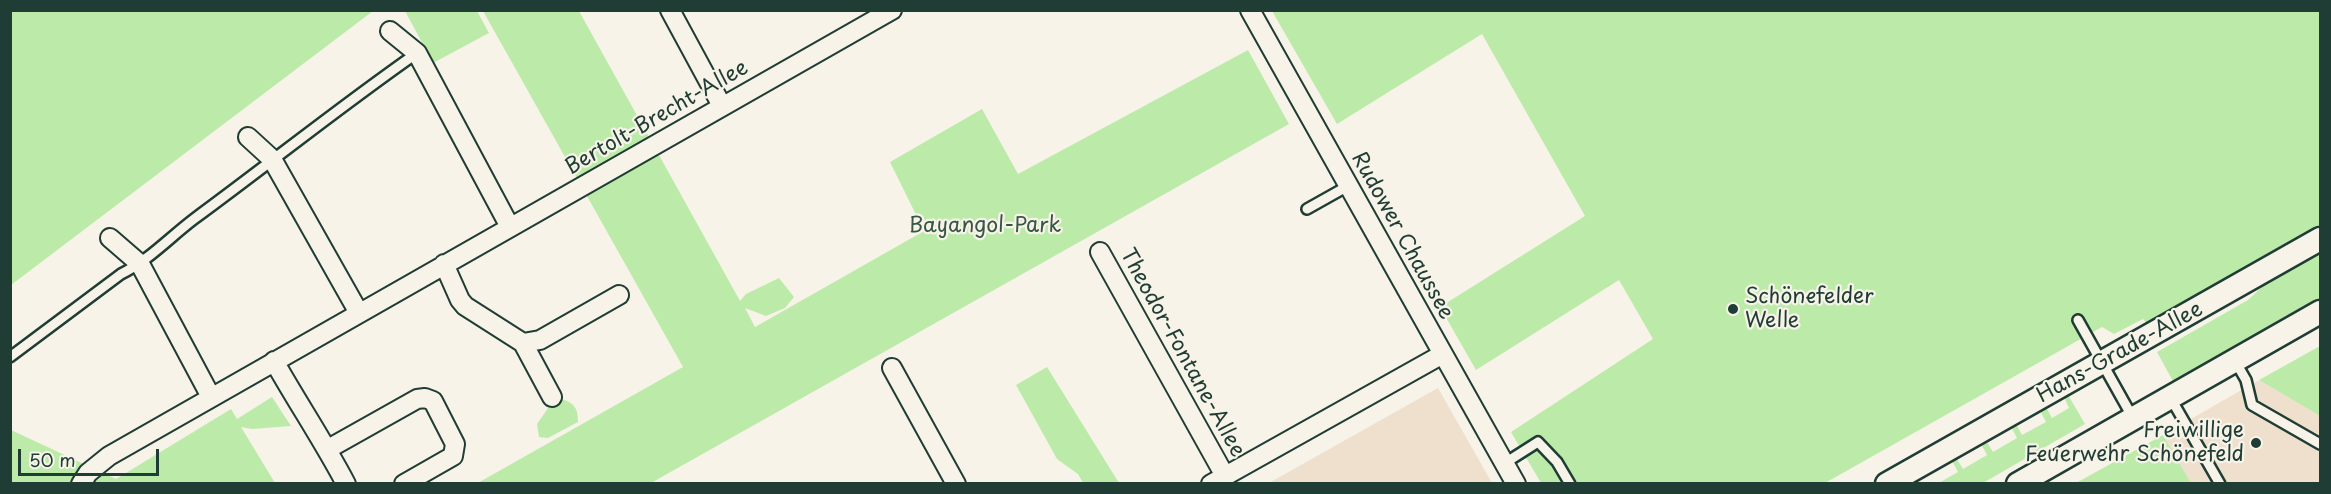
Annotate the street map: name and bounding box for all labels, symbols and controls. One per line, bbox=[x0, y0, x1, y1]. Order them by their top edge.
street label: Bertolt-Brecht-Allee bbox=[561, 55, 753, 181]
street label: Rudower Chaussee bbox=[1345, 148, 1459, 324]
park label: Bayangol-Park bbox=[909, 213, 1061, 239]
street label: Theodor-Fontane-Allee bbox=[1114, 244, 1250, 462]
place label: Schönefelder Welle bbox=[1745, 284, 1874, 334]
street label: Hans-Grade-Allee bbox=[2033, 297, 2207, 409]
marker: Schönefelder Welle bbox=[1726, 302, 1740, 316]
place label: Freiwillige Feuerwehr Schönefeld bbox=[2025, 418, 2244, 468]
marker: Freiwillige Feuerwehr Schönefeld bbox=[2249, 436, 2263, 450]
scale bar bbox=[21, 437, 162, 475]
text: 50 m bbox=[29, 446, 76, 473]

